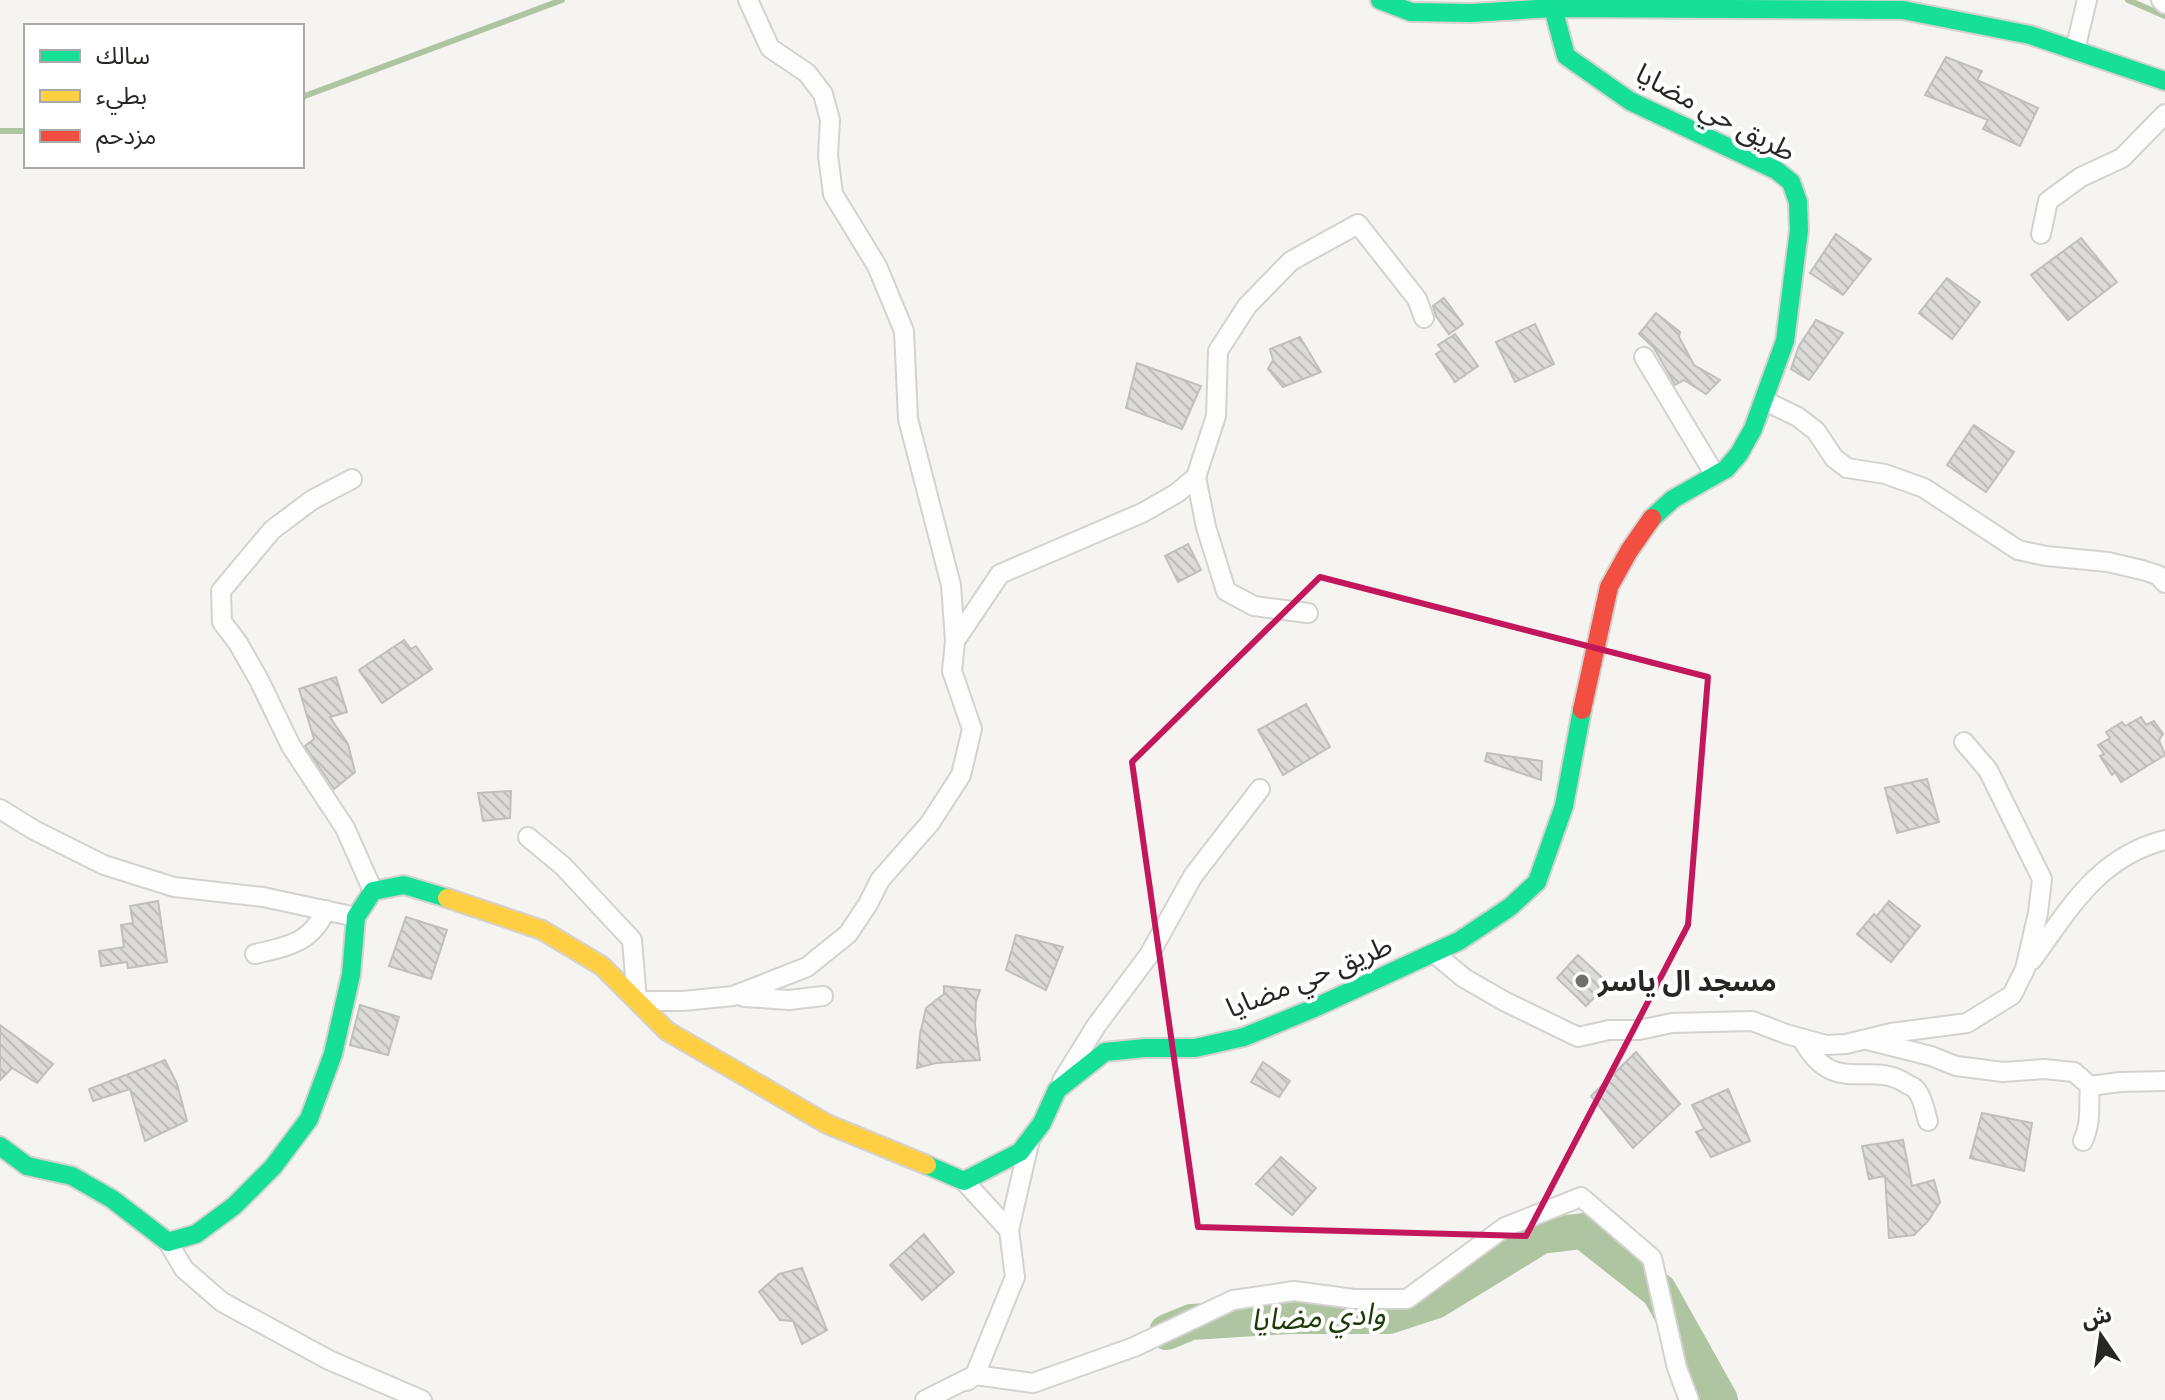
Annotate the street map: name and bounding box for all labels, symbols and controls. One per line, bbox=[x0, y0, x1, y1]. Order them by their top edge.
legend bbox=[24, 24, 304, 168]
text: سالك bbox=[96, 42, 150, 70]
street label: طريق حي مضايا bbox=[1628, 57, 1801, 172]
text: بطيء bbox=[96, 82, 147, 115]
text: مزدحم bbox=[96, 122, 156, 153]
street label: طريق حي مضايا bbox=[1221, 928, 1399, 1029]
place label: مسجد ال ياسر bbox=[1597, 965, 1777, 998]
marker: مسجد ال ياسر bbox=[1573, 972, 1591, 990]
water label: وادي مضايا bbox=[1250, 1295, 1387, 1343]
north arrow bbox=[2061, 1296, 2141, 1376]
text: ش bbox=[2079, 1301, 2114, 1333]

